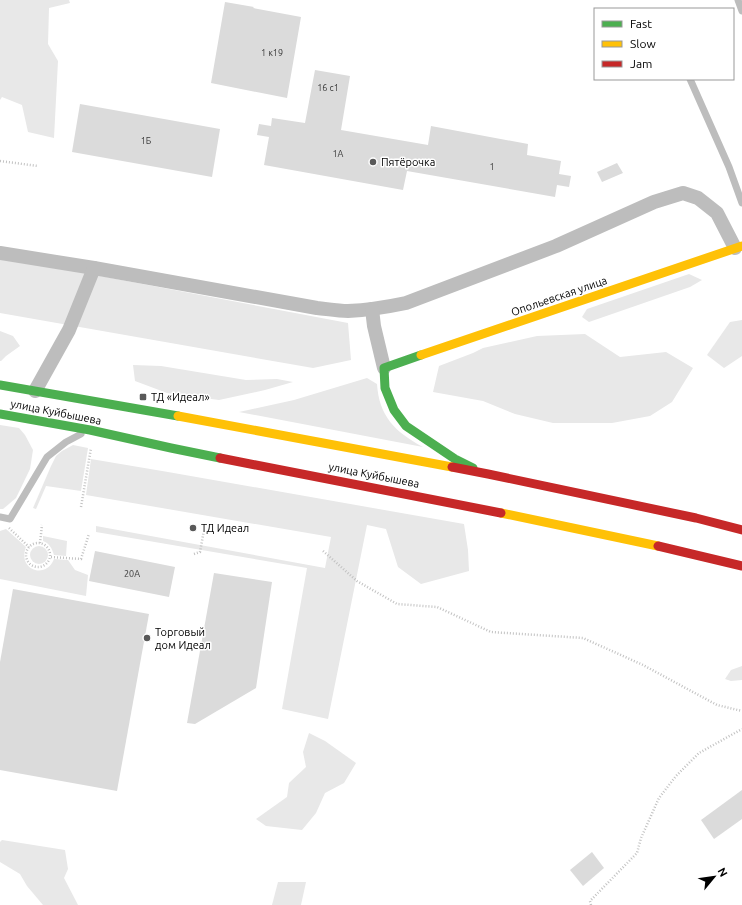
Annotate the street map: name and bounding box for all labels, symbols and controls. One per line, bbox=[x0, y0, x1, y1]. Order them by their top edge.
legend bbox=[594, 8, 734, 80]
text: Fast bbox=[630, 17, 652, 30]
text: Slow bbox=[630, 37, 656, 50]
house number: 1 к19 bbox=[261, 48, 283, 58]
text: Jam bbox=[630, 57, 652, 70]
house number: 16 с1 bbox=[317, 83, 339, 93]
house number: 1Б bbox=[141, 136, 152, 146]
house number: 1А bbox=[333, 149, 344, 159]
place label: Пятёрочка bbox=[381, 156, 435, 168]
marker: Пятёрочка bbox=[368, 157, 378, 167]
house number: 1 bbox=[489, 162, 495, 172]
street label: Опольевская улица bbox=[510, 274, 608, 318]
place label: ТД «Идеал» bbox=[151, 391, 210, 403]
marker: ТД «Идеал» bbox=[138, 392, 148, 402]
street label: улица Куйбышева bbox=[10, 397, 102, 427]
street label: улица Куйбышева bbox=[328, 460, 420, 490]
place label: ТД Идеал bbox=[201, 522, 249, 534]
marker: ТД Идеал bbox=[188, 523, 198, 533]
house number: 20А bbox=[124, 569, 140, 579]
place label: Торговый дом Идеал bbox=[155, 626, 211, 651]
marker: Торговый дом Идеал bbox=[142, 633, 152, 643]
north arrow bbox=[694, 857, 734, 897]
text: N bbox=[716, 866, 730, 879]

